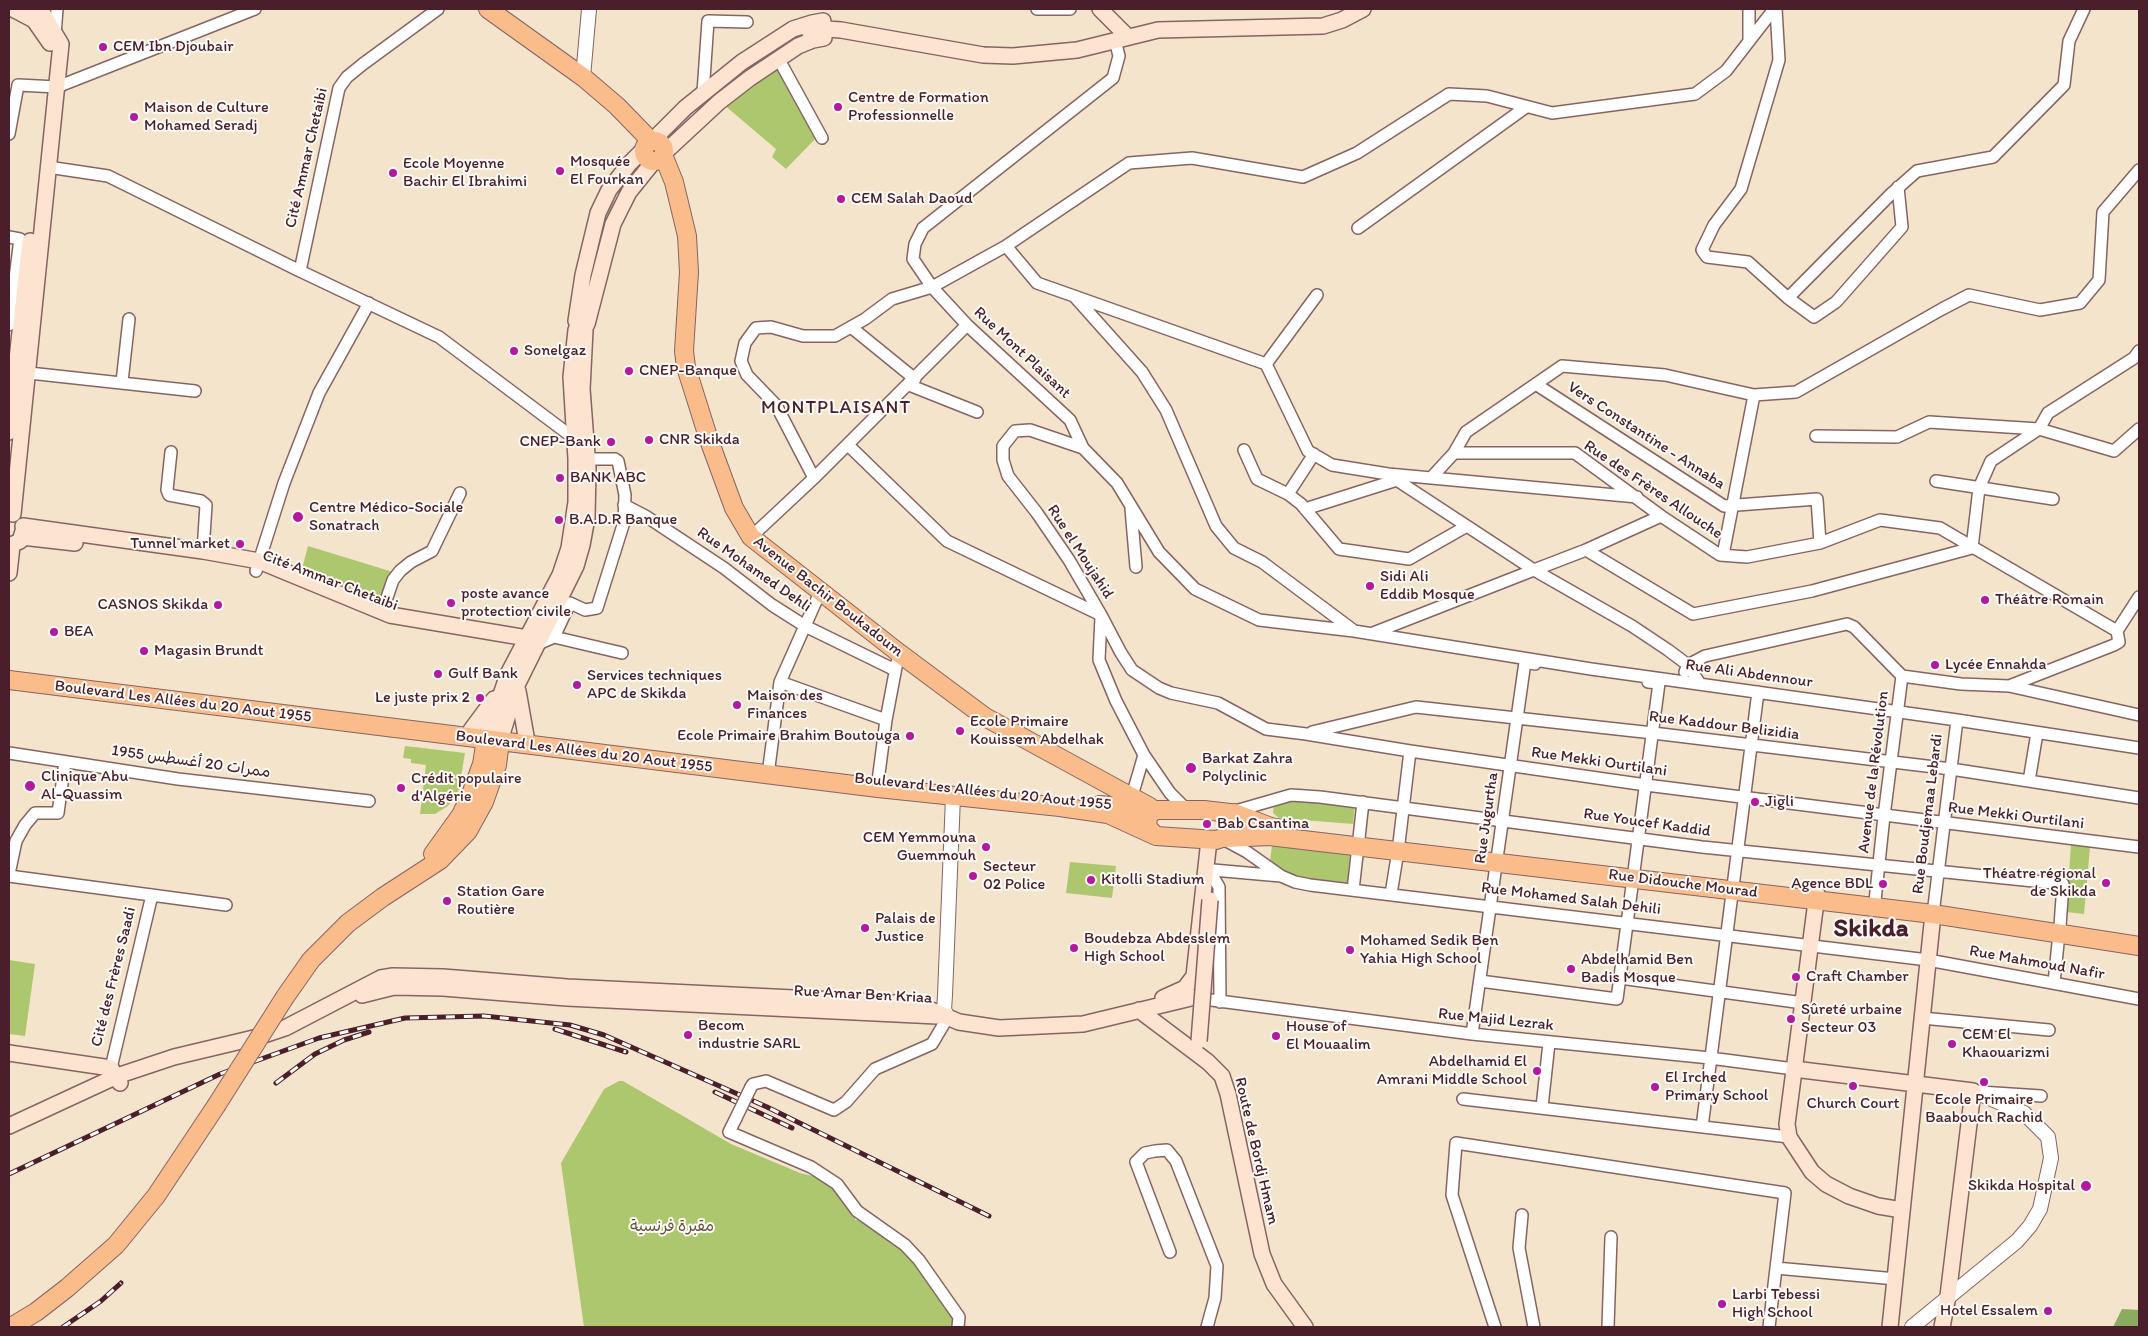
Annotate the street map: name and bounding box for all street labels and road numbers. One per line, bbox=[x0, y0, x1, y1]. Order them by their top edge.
street label: Cité Ammar Chetaibi bbox=[282, 86, 332, 230]
street label: Rue Mont Plaisant bbox=[969, 303, 1075, 403]
street label: Vers Constantine - Annaba bbox=[1564, 378, 1728, 494]
street label: Rue des Frères Allouche bbox=[1580, 436, 1726, 544]
street label: Rue el Moujahid bbox=[1042, 501, 1118, 603]
street label: Rue Mohamed Dehli bbox=[693, 523, 815, 617]
street label: Avenue Bachir Boukadoum bbox=[749, 533, 907, 661]
street label: Cité Ammar Chetaibi bbox=[260, 546, 400, 616]
street label: Rue Ali Abdennour bbox=[1684, 656, 1814, 692]
street label: Boulevard Les Allées du 20 Aout 1955 bbox=[54, 677, 312, 727]
street label: Avenue de la Révolution bbox=[1855, 690, 1893, 854]
street label: Rue Kaddour Belizidia bbox=[1648, 707, 1800, 745]
street label: Boulevard Les Allées du 20 Aout 1955 bbox=[455, 727, 713, 777]
street label: Rue Boudjemaa Lebardi bbox=[1909, 733, 1947, 895]
street label: ممرات 20 أغسطس 1955 bbox=[110, 741, 272, 783]
street label: Rue Mekki Ourtilani bbox=[1530, 743, 1668, 781]
street label: Boulevard Les Allées du 20 Aout 1955 bbox=[854, 769, 1112, 815]
street label: Rue Jugurtha bbox=[1471, 771, 1503, 865]
street label: Rue Mekki Ourtilani bbox=[1947, 798, 2085, 834]
street label: Rue Youcef Kaddid bbox=[1582, 805, 1712, 841]
street label: Rue Didouche Mourad bbox=[1607, 865, 1759, 903]
street label: Rue Mohamed Salah Dehili bbox=[1480, 878, 1662, 920]
street label: Cité des Frères Saadi bbox=[87, 905, 141, 1049]
street label: Rue Mahmoud Nafir bbox=[1968, 942, 2106, 984]
street label: Rue Amar Ben Kriaa bbox=[793, 982, 933, 1008]
street label: Rue Majid Lezrak bbox=[1437, 1004, 1555, 1036]
street label: Route de Bordj Hmam bbox=[1230, 1075, 1282, 1227]

